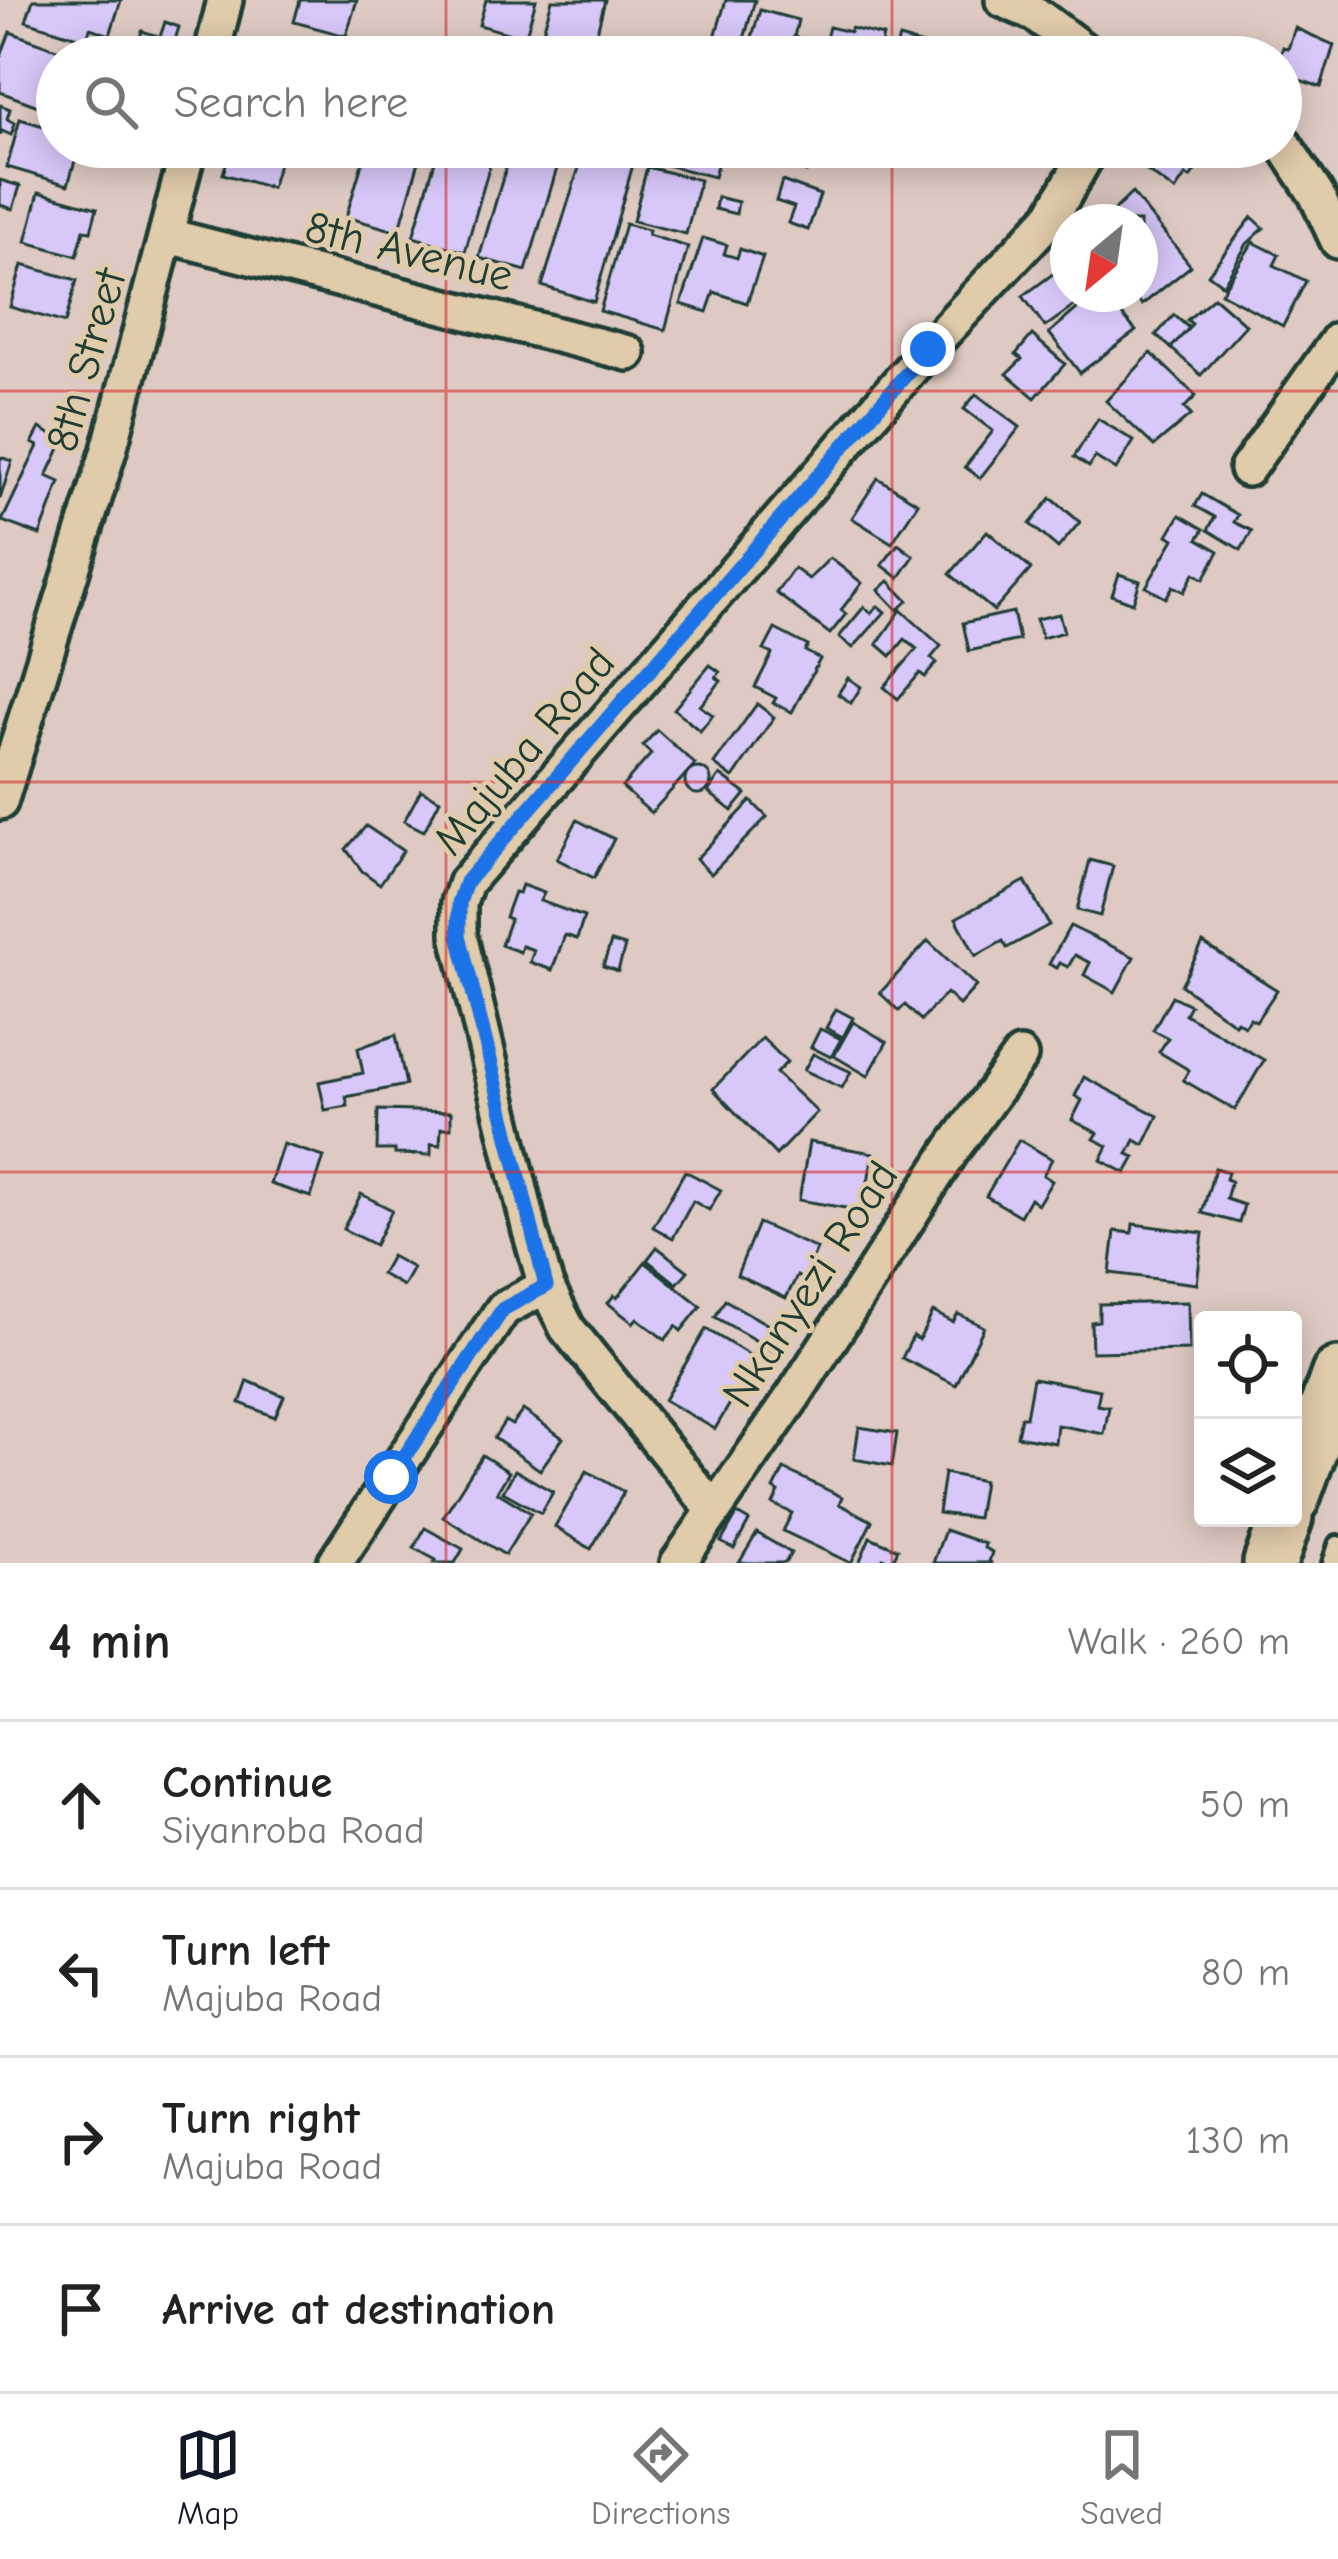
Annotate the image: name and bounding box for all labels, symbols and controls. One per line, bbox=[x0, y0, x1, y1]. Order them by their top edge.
search box bbox=[36, 36, 1302, 168]
icon: search bbox=[78, 69, 144, 135]
text: Search here bbox=[174, 76, 408, 128]
street label: 8th Avenue bbox=[300, 200, 518, 302]
north arrow bbox=[1050, 204, 1158, 312]
street label: 8th Street bbox=[35, 261, 137, 457]
route end bbox=[901, 322, 955, 376]
street label: Majuba Road bbox=[422, 637, 626, 865]
street label: Nkanyezi Road bbox=[711, 1151, 909, 1417]
map controls bbox=[1194, 1311, 1302, 1527]
button: locate bbox=[1194, 1311, 1302, 1419]
button: layers bbox=[1194, 1419, 1302, 1527]
route start bbox=[364, 1450, 418, 1504]
text: 4 min bbox=[48, 1612, 171, 1671]
text: Walk · 260 m bbox=[1068, 1619, 1290, 1664]
text: Continue bbox=[162, 1756, 332, 1808]
icon: ahead bbox=[48, 1772, 114, 1838]
text: 50 m bbox=[1200, 1782, 1290, 1827]
text: Siyanroba Road bbox=[162, 1808, 425, 1853]
text: Turn left bbox=[162, 1924, 329, 1976]
icon: left bbox=[48, 1940, 114, 2006]
text: 80 m bbox=[1201, 1950, 1290, 1995]
text: Majuba Road bbox=[162, 1976, 382, 2021]
text: Turn right bbox=[162, 2092, 360, 2144]
icon: right bbox=[48, 2108, 114, 2174]
text: 130 m bbox=[1186, 2118, 1290, 2163]
text: Majuba Road bbox=[162, 2144, 382, 2189]
icon: arrive bbox=[48, 2276, 114, 2342]
text: Arrive at destination bbox=[162, 2283, 555, 2335]
tab: Map bbox=[175, 2422, 241, 2532]
tab: Directions bbox=[591, 2422, 731, 2532]
tab: Saved bbox=[1081, 2422, 1163, 2532]

